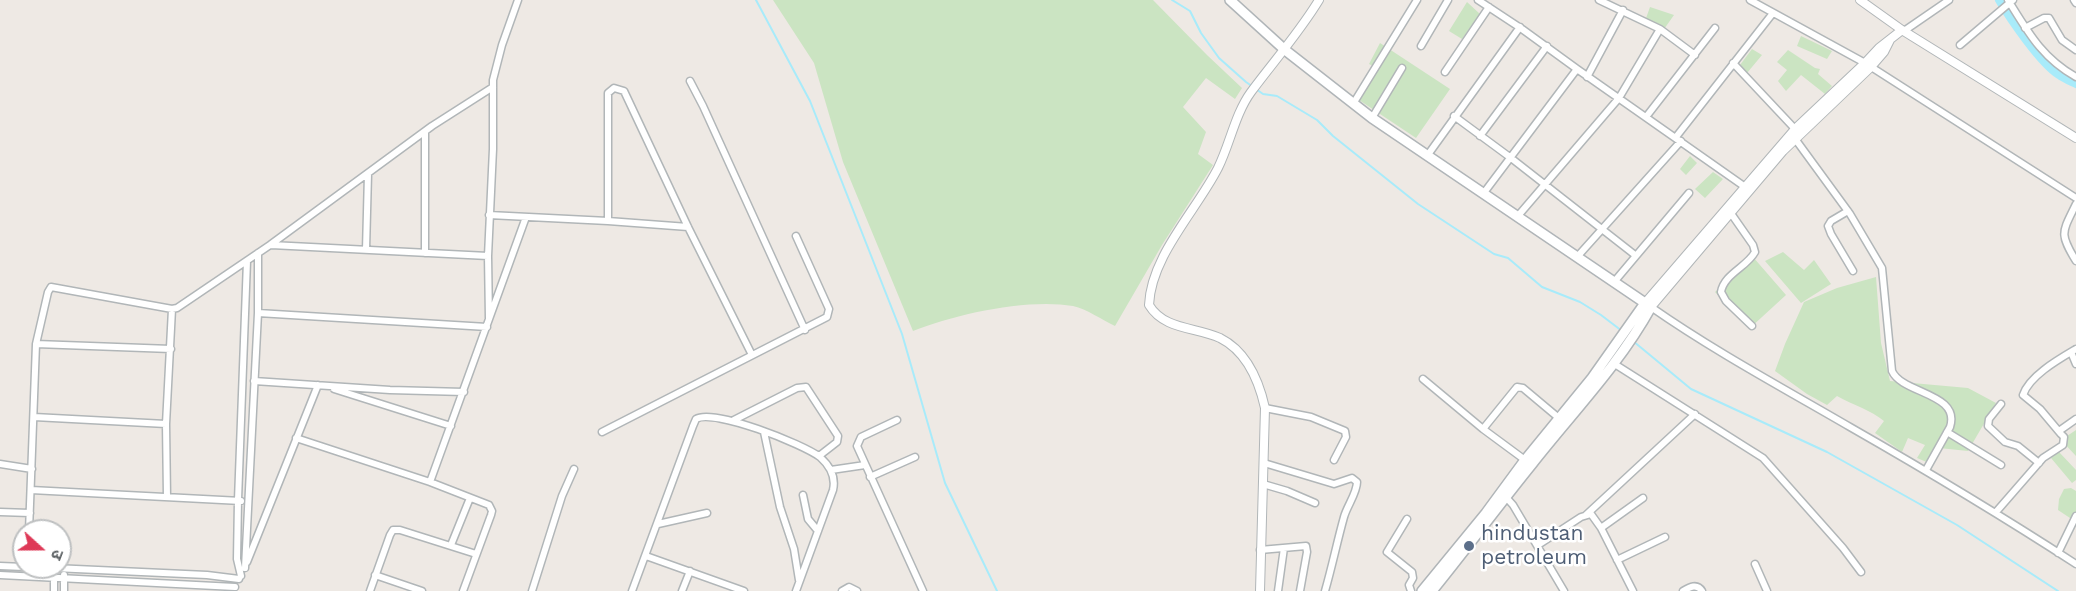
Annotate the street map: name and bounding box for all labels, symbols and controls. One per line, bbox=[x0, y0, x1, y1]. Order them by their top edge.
north arrow bbox=[12, 519, 72, 579]
place label: hindustan petroleum bbox=[1481, 521, 1587, 571]
marker: hindustan petroleum bbox=[1462, 539, 1476, 553]
text: उ bbox=[47, 547, 68, 563]

